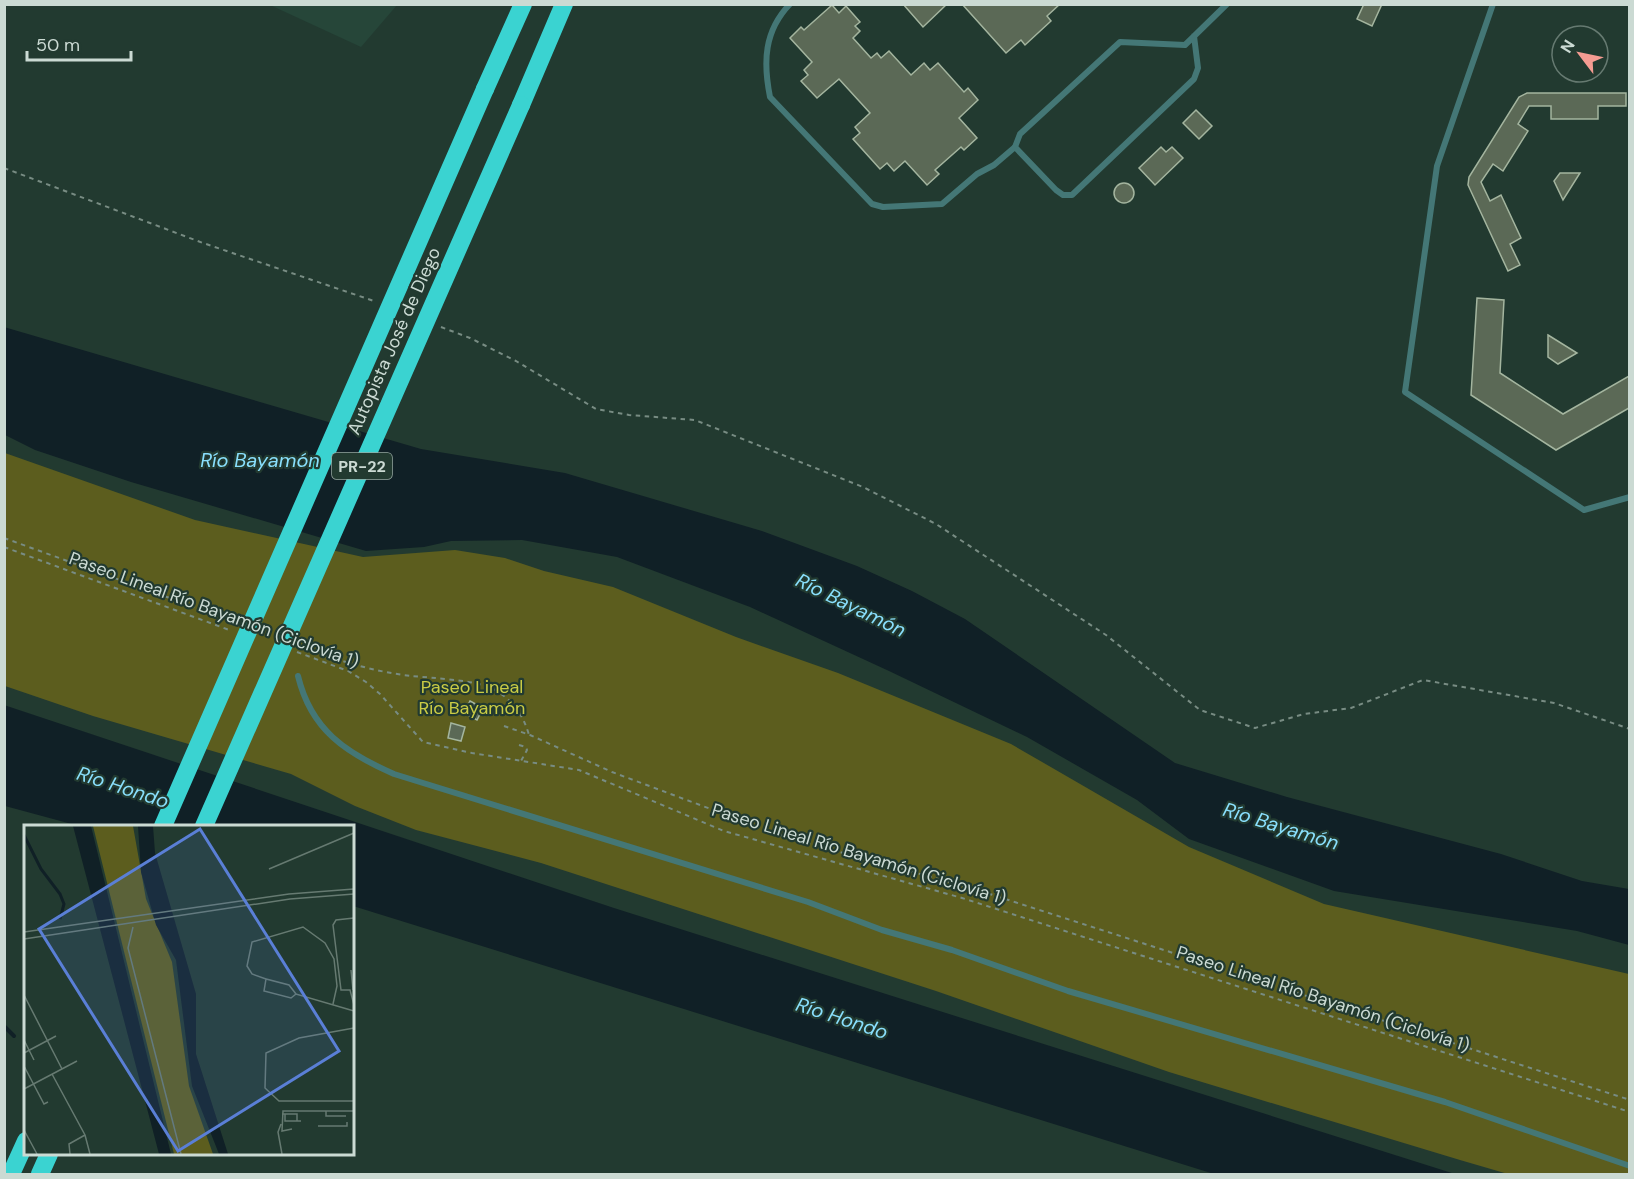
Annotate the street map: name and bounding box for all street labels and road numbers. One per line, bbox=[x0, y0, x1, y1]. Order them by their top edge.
street label: Autopista José de Diego bbox=[342, 244, 446, 438]
road number: PR-22 bbox=[332, 453, 392, 479]
street label: Paseo Lineal Río Bayamón (Ciclovía 1) bbox=[66, 546, 362, 674]
street label: Paseo Lineal Río Bayamón (Ciclovía 1) bbox=[709, 798, 1009, 910]
street label: Paseo Lineal Río Bayamón (Ciclovía 1) bbox=[1173, 940, 1473, 1058]

